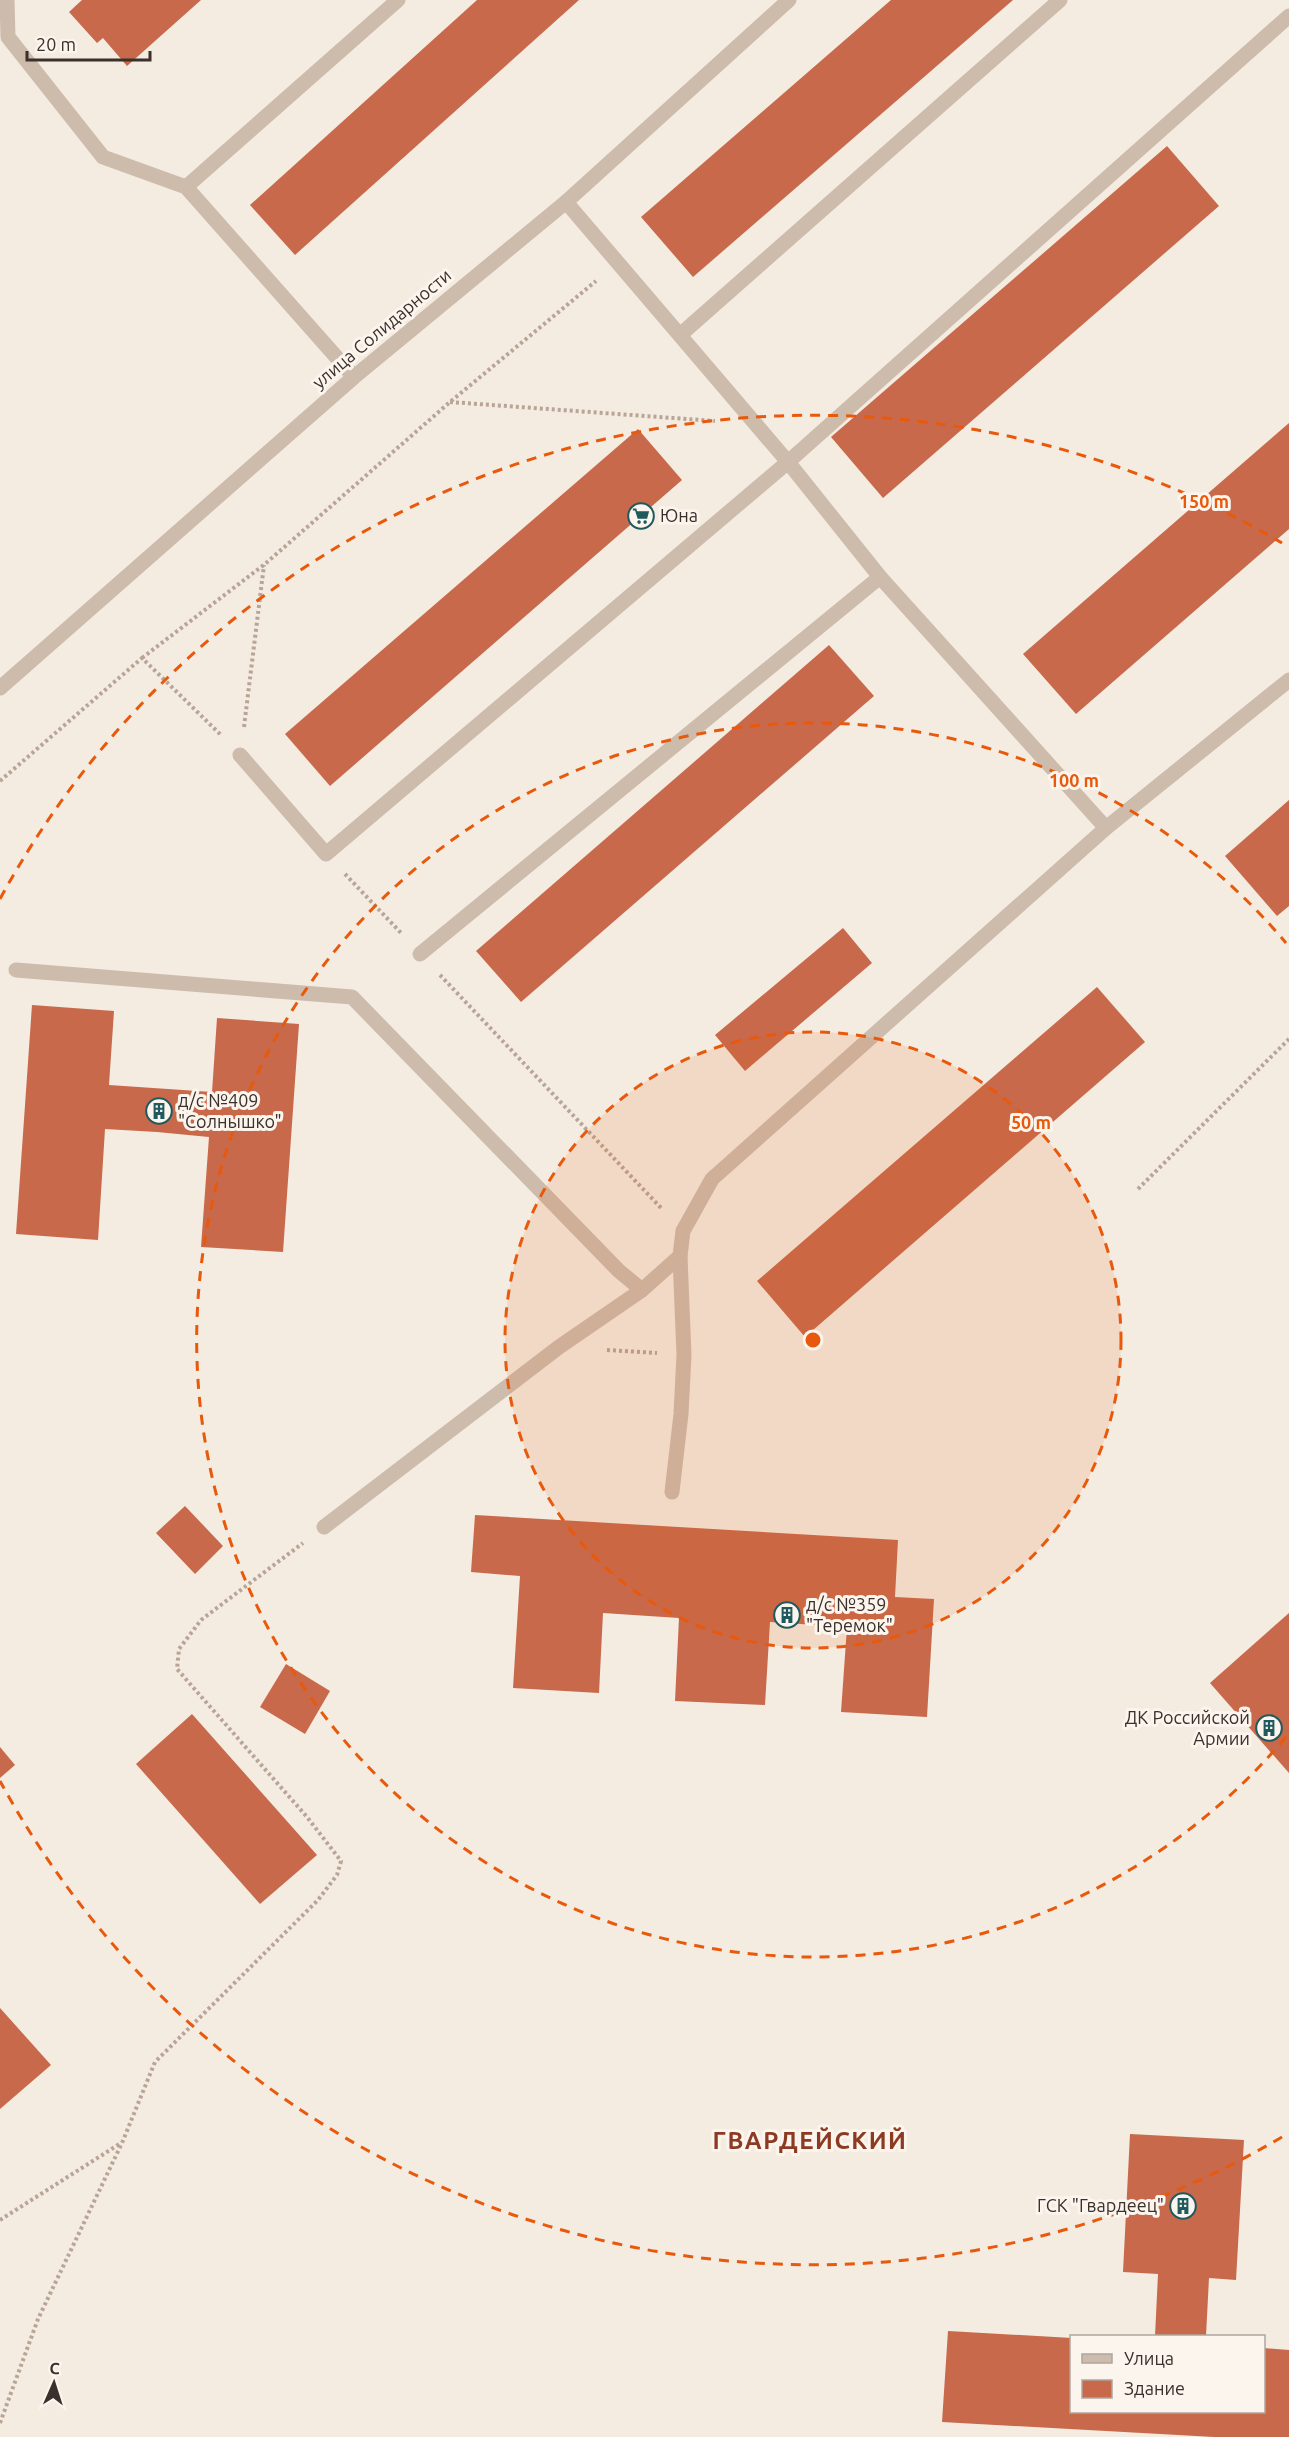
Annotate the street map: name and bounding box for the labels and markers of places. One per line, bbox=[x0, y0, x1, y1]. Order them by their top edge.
supermarket icon: Юна bbox=[626, 501, 656, 531]
place label: Юна bbox=[660, 505, 698, 525]
place label: д/с №409 "Солнышко" bbox=[178, 1090, 282, 1131]
building icon: д/с №409 "Солнышко" bbox=[144, 1096, 174, 1126]
centre of rings bbox=[803, 1330, 823, 1350]
place label: д/с №359 "Теремок" bbox=[806, 1594, 893, 1635]
building icon: д/с №359 "Теремок" bbox=[772, 1600, 802, 1630]
place label: ДК Российской Армии bbox=[1125, 1707, 1250, 1748]
building icon: ДК Российской Армии bbox=[1254, 1713, 1284, 1743]
building icon: ГСК "Гвардеец" bbox=[1168, 2191, 1198, 2221]
place label: ГСК "Гвардеец" bbox=[1037, 2195, 1164, 2215]

